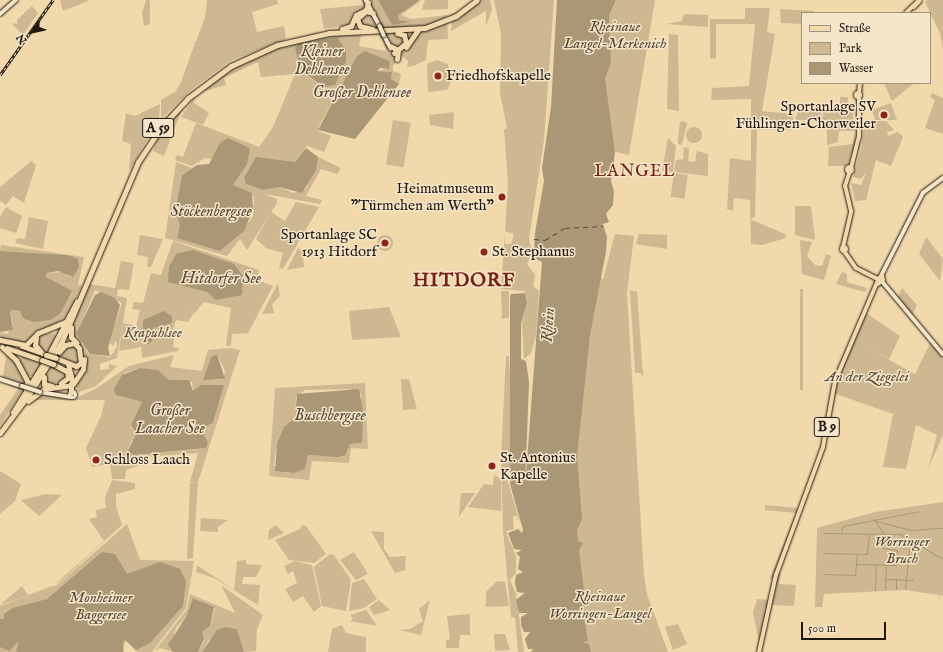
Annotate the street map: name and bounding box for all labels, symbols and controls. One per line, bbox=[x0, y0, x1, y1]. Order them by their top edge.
north arrow bbox=[12, 12, 52, 52]
legend bbox=[801, 12, 931, 84]
park label: Rheinaue Langel-Merkenich bbox=[564, 17, 666, 52]
text: Straße bbox=[839, 21, 871, 36]
text: N bbox=[14, 31, 31, 47]
text: Park bbox=[839, 41, 862, 56]
water label: Kleiner Dehlensee bbox=[294, 42, 350, 80]
text: Wasser bbox=[839, 61, 873, 76]
place label: Friedhofskapelle bbox=[446, 67, 551, 85]
marker: Friedhofskapelle bbox=[433, 71, 443, 81]
water label: Großer Dehlensee bbox=[313, 83, 411, 103]
place label: Sportanlage SV Fühlingen-Chorweiler bbox=[735, 97, 876, 132]
marker: Sportanlage SV Fühlingen-Chorweiler bbox=[879, 110, 889, 120]
road number: A 59 bbox=[142, 116, 174, 140]
district label: LANGEL bbox=[594, 162, 676, 182]
place label: Heimatmuseum "Türmchen am Werth" bbox=[351, 179, 494, 214]
marker: Heimatmuseum "Türmchen am Werth" bbox=[497, 192, 507, 202]
water label: Stöckenbergsee bbox=[170, 202, 252, 222]
place label: Sportanlage SC 1913 Hitdorf bbox=[281, 225, 377, 260]
marker: Sportanlage SC 1913 Hitdorf bbox=[380, 238, 390, 248]
place label: St. Stephanus bbox=[492, 243, 575, 261]
marker: St. Stephanus bbox=[479, 247, 489, 257]
water label: Hitdorfer See bbox=[181, 269, 261, 289]
district label: HITDORF bbox=[413, 271, 515, 293]
water label: Rhein bbox=[538, 307, 560, 343]
park label: Krapuhlsee bbox=[124, 324, 182, 342]
park label: An der Ziegelei bbox=[825, 368, 909, 386]
water label: Großer Laacher See bbox=[135, 401, 205, 439]
water label: Buschbergsee bbox=[294, 406, 366, 426]
road number: B 9 bbox=[813, 415, 841, 439]
place label: St. Antonius Kapelle bbox=[500, 448, 576, 483]
place label: Schloss Laach bbox=[104, 451, 190, 469]
marker: Schloss Laach bbox=[91, 455, 101, 465]
marker: St. Antonius Kapelle bbox=[487, 461, 497, 471]
park label: Worringer Bruch bbox=[874, 532, 930, 567]
park label: Rheinaue Worringen-Langel bbox=[549, 587, 651, 622]
park label: Monheimer Baggersee bbox=[69, 588, 133, 623]
scale bar bbox=[803, 614, 888, 640]
text: 500 m bbox=[808, 621, 836, 636]

